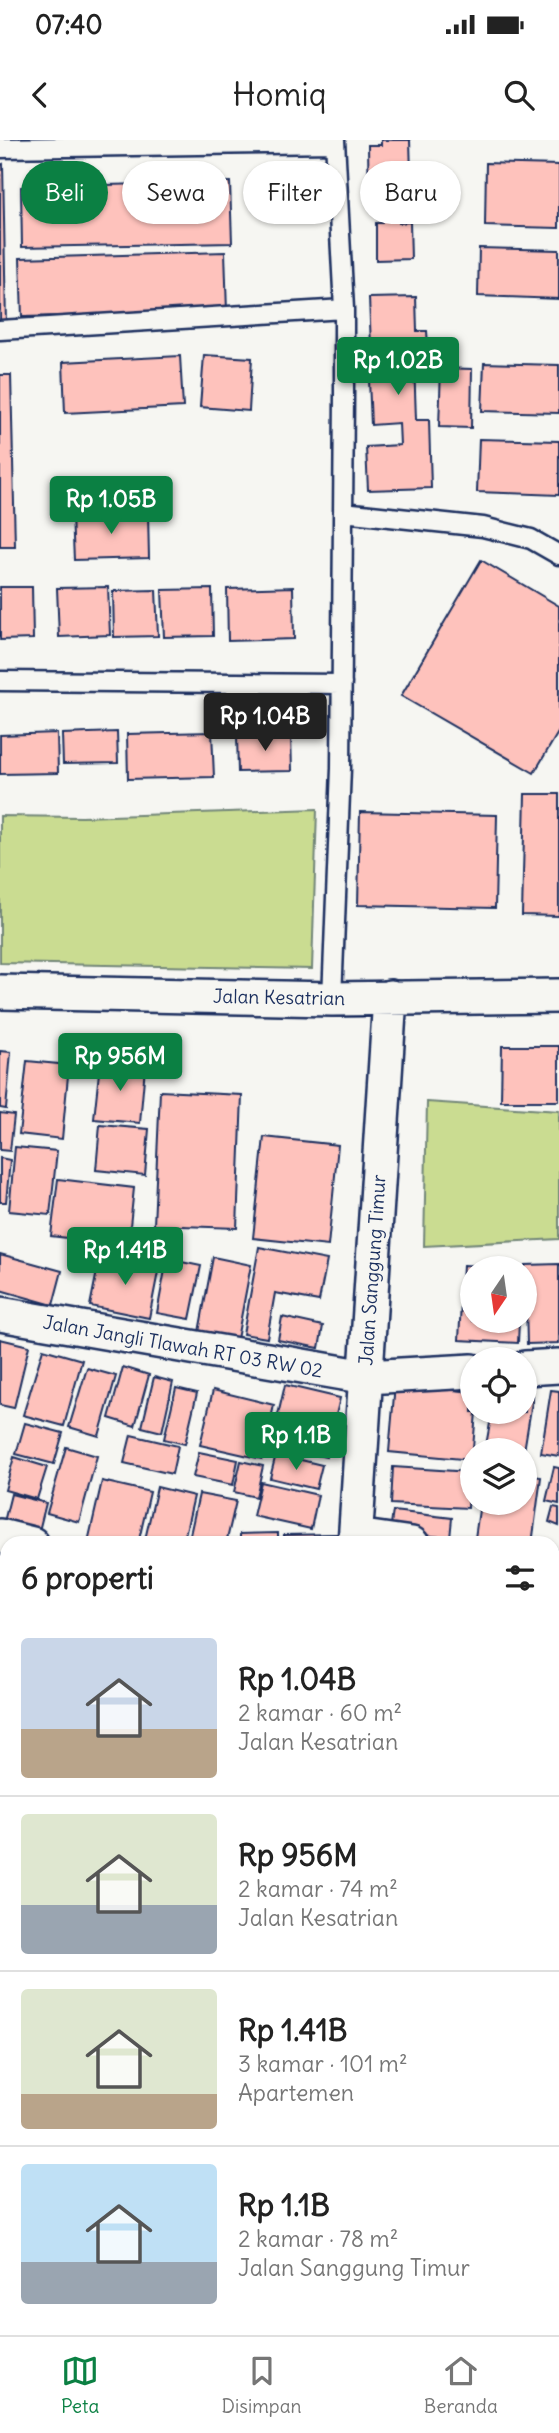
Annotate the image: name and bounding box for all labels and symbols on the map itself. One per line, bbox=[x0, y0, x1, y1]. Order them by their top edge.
pin: Rp 1.02B bbox=[326, 338, 470, 397]
pin: Rp 1.05B bbox=[39, 476, 183, 536]
pin: Rp 1.04B bbox=[193, 694, 337, 753]
street label: Jalan Kesatrian bbox=[213, 984, 345, 1010]
pin: Rp 956M bbox=[55, 1034, 185, 1093]
street label: Jalan Sanggung Timur bbox=[353, 1173, 391, 1366]
pin: Rp 1.41B bbox=[53, 1228, 197, 1287]
north arrow bbox=[460, 1256, 537, 1334]
street label: Jalan Jangli Tlawah RT 03 RW 02 bbox=[41, 1310, 325, 1382]
pin: Rp 1.1B bbox=[231, 1412, 361, 1472]

